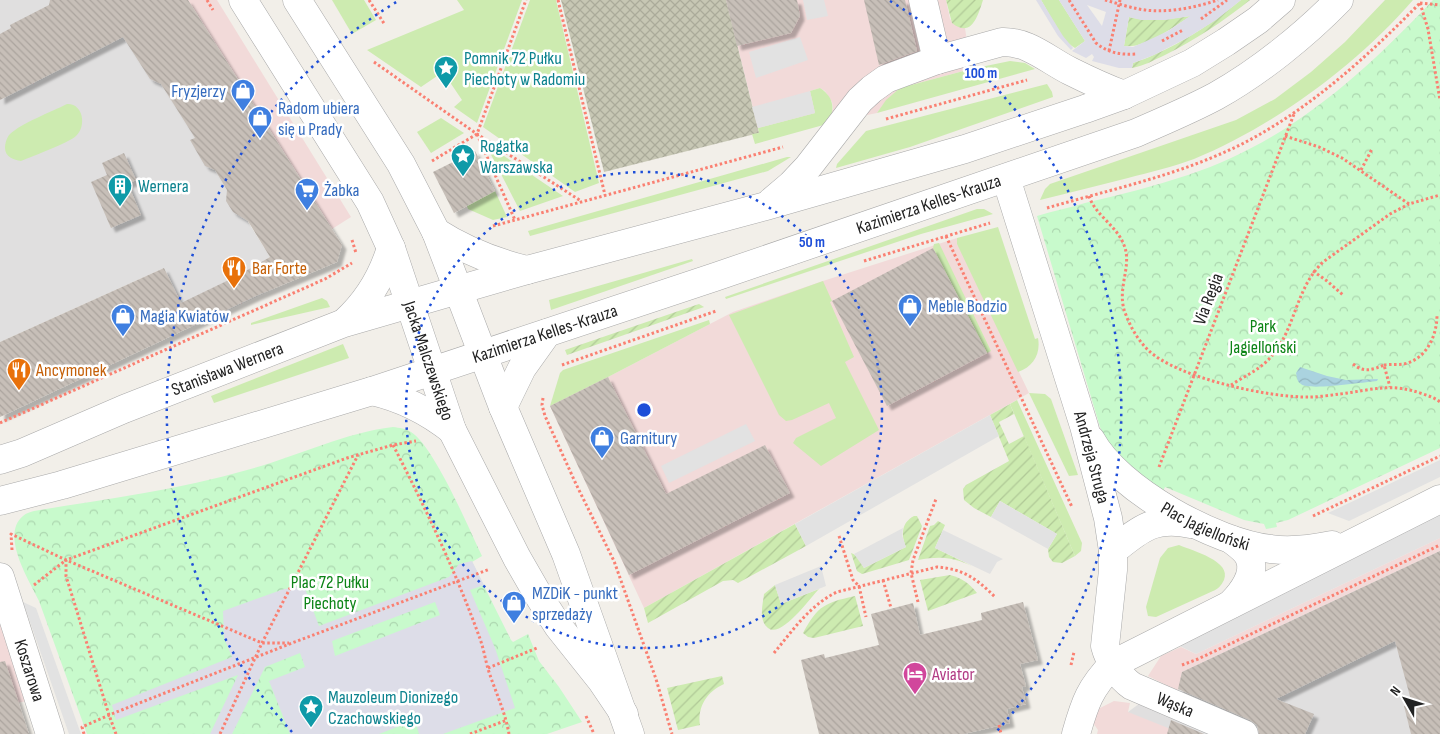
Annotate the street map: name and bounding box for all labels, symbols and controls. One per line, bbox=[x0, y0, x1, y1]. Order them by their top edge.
place label: Pomnik 72 Pułku Piechoty w Radomiu bbox=[464, 48, 585, 90]
place icon: Pomnik 72 Pułku Piechoty w Radomiu bbox=[433, 55, 459, 89]
text: 100 m bbox=[965, 64, 997, 83]
shop icon: Fryzjerzy bbox=[230, 78, 256, 112]
place label: Fryzjerzy bbox=[171, 81, 226, 102]
place label: Radom ubiera się u Prady bbox=[278, 98, 360, 140]
shop icon: Radom ubiera się u Prady bbox=[247, 105, 273, 139]
place label: Rogatka Warszawska bbox=[480, 136, 553, 178]
place icon: Rogatka Warszawska bbox=[450, 143, 476, 177]
street label: Kazimierza Kelles-Krauza bbox=[854, 170, 1004, 239]
building icon: Wernera bbox=[107, 173, 133, 207]
place label: Wernera bbox=[138, 176, 189, 197]
supermarket icon: Żabka bbox=[294, 177, 320, 211]
place label: Żabka bbox=[324, 180, 360, 201]
text: 50 m bbox=[799, 233, 825, 252]
restaurant icon: Bar Forte bbox=[221, 255, 247, 289]
place label: Bar Forte bbox=[252, 258, 307, 279]
street label: Via Regia bbox=[1189, 270, 1228, 328]
shop icon: Meble Bodzio bbox=[897, 293, 923, 327]
place label: Meble Bodzio bbox=[928, 296, 1007, 317]
street label: Jacka Malczewskiego bbox=[398, 297, 458, 423]
street label: Kazimierza Kelles-Krauza bbox=[470, 300, 620, 368]
shop icon: Magia Kwiatów bbox=[110, 303, 136, 337]
place label: Magia Kwiatów bbox=[140, 306, 229, 327]
park label: Park Jagielloński bbox=[1229, 316, 1296, 358]
street label: Stanisława Wernera bbox=[169, 338, 286, 400]
restaurant icon: Ancymonek bbox=[6, 357, 32, 391]
place label: Ancymonek bbox=[35, 360, 107, 381]
centre of rings bbox=[635, 401, 653, 419]
street label: Andrzeja Struga bbox=[1069, 407, 1114, 506]
shop icon: Garnitury bbox=[589, 425, 615, 459]
place label: Garnitury bbox=[620, 428, 677, 449]
street label: Plac Jagielloński bbox=[1157, 498, 1252, 555]
park label: Plac 72 Pułku Piechoty bbox=[291, 572, 369, 614]
place label: MZDiK - punkt sprzedaży bbox=[532, 583, 618, 625]
shop icon: MZDiK - punkt sprzedaży bbox=[501, 590, 527, 624]
street label: Koszarowa bbox=[10, 637, 49, 704]
hotel icon: Aviator bbox=[902, 661, 928, 695]
place label: Aviator bbox=[931, 664, 975, 685]
north arrow bbox=[1380, 674, 1430, 724]
text: N bbox=[1386, 683, 1404, 699]
place label: Mauzoleum Dionizego Czachowskiego bbox=[328, 687, 458, 729]
street label: Wąska bbox=[1153, 688, 1197, 722]
place icon: Mauzoleum Dionizego Czachowskiego bbox=[298, 694, 324, 728]

